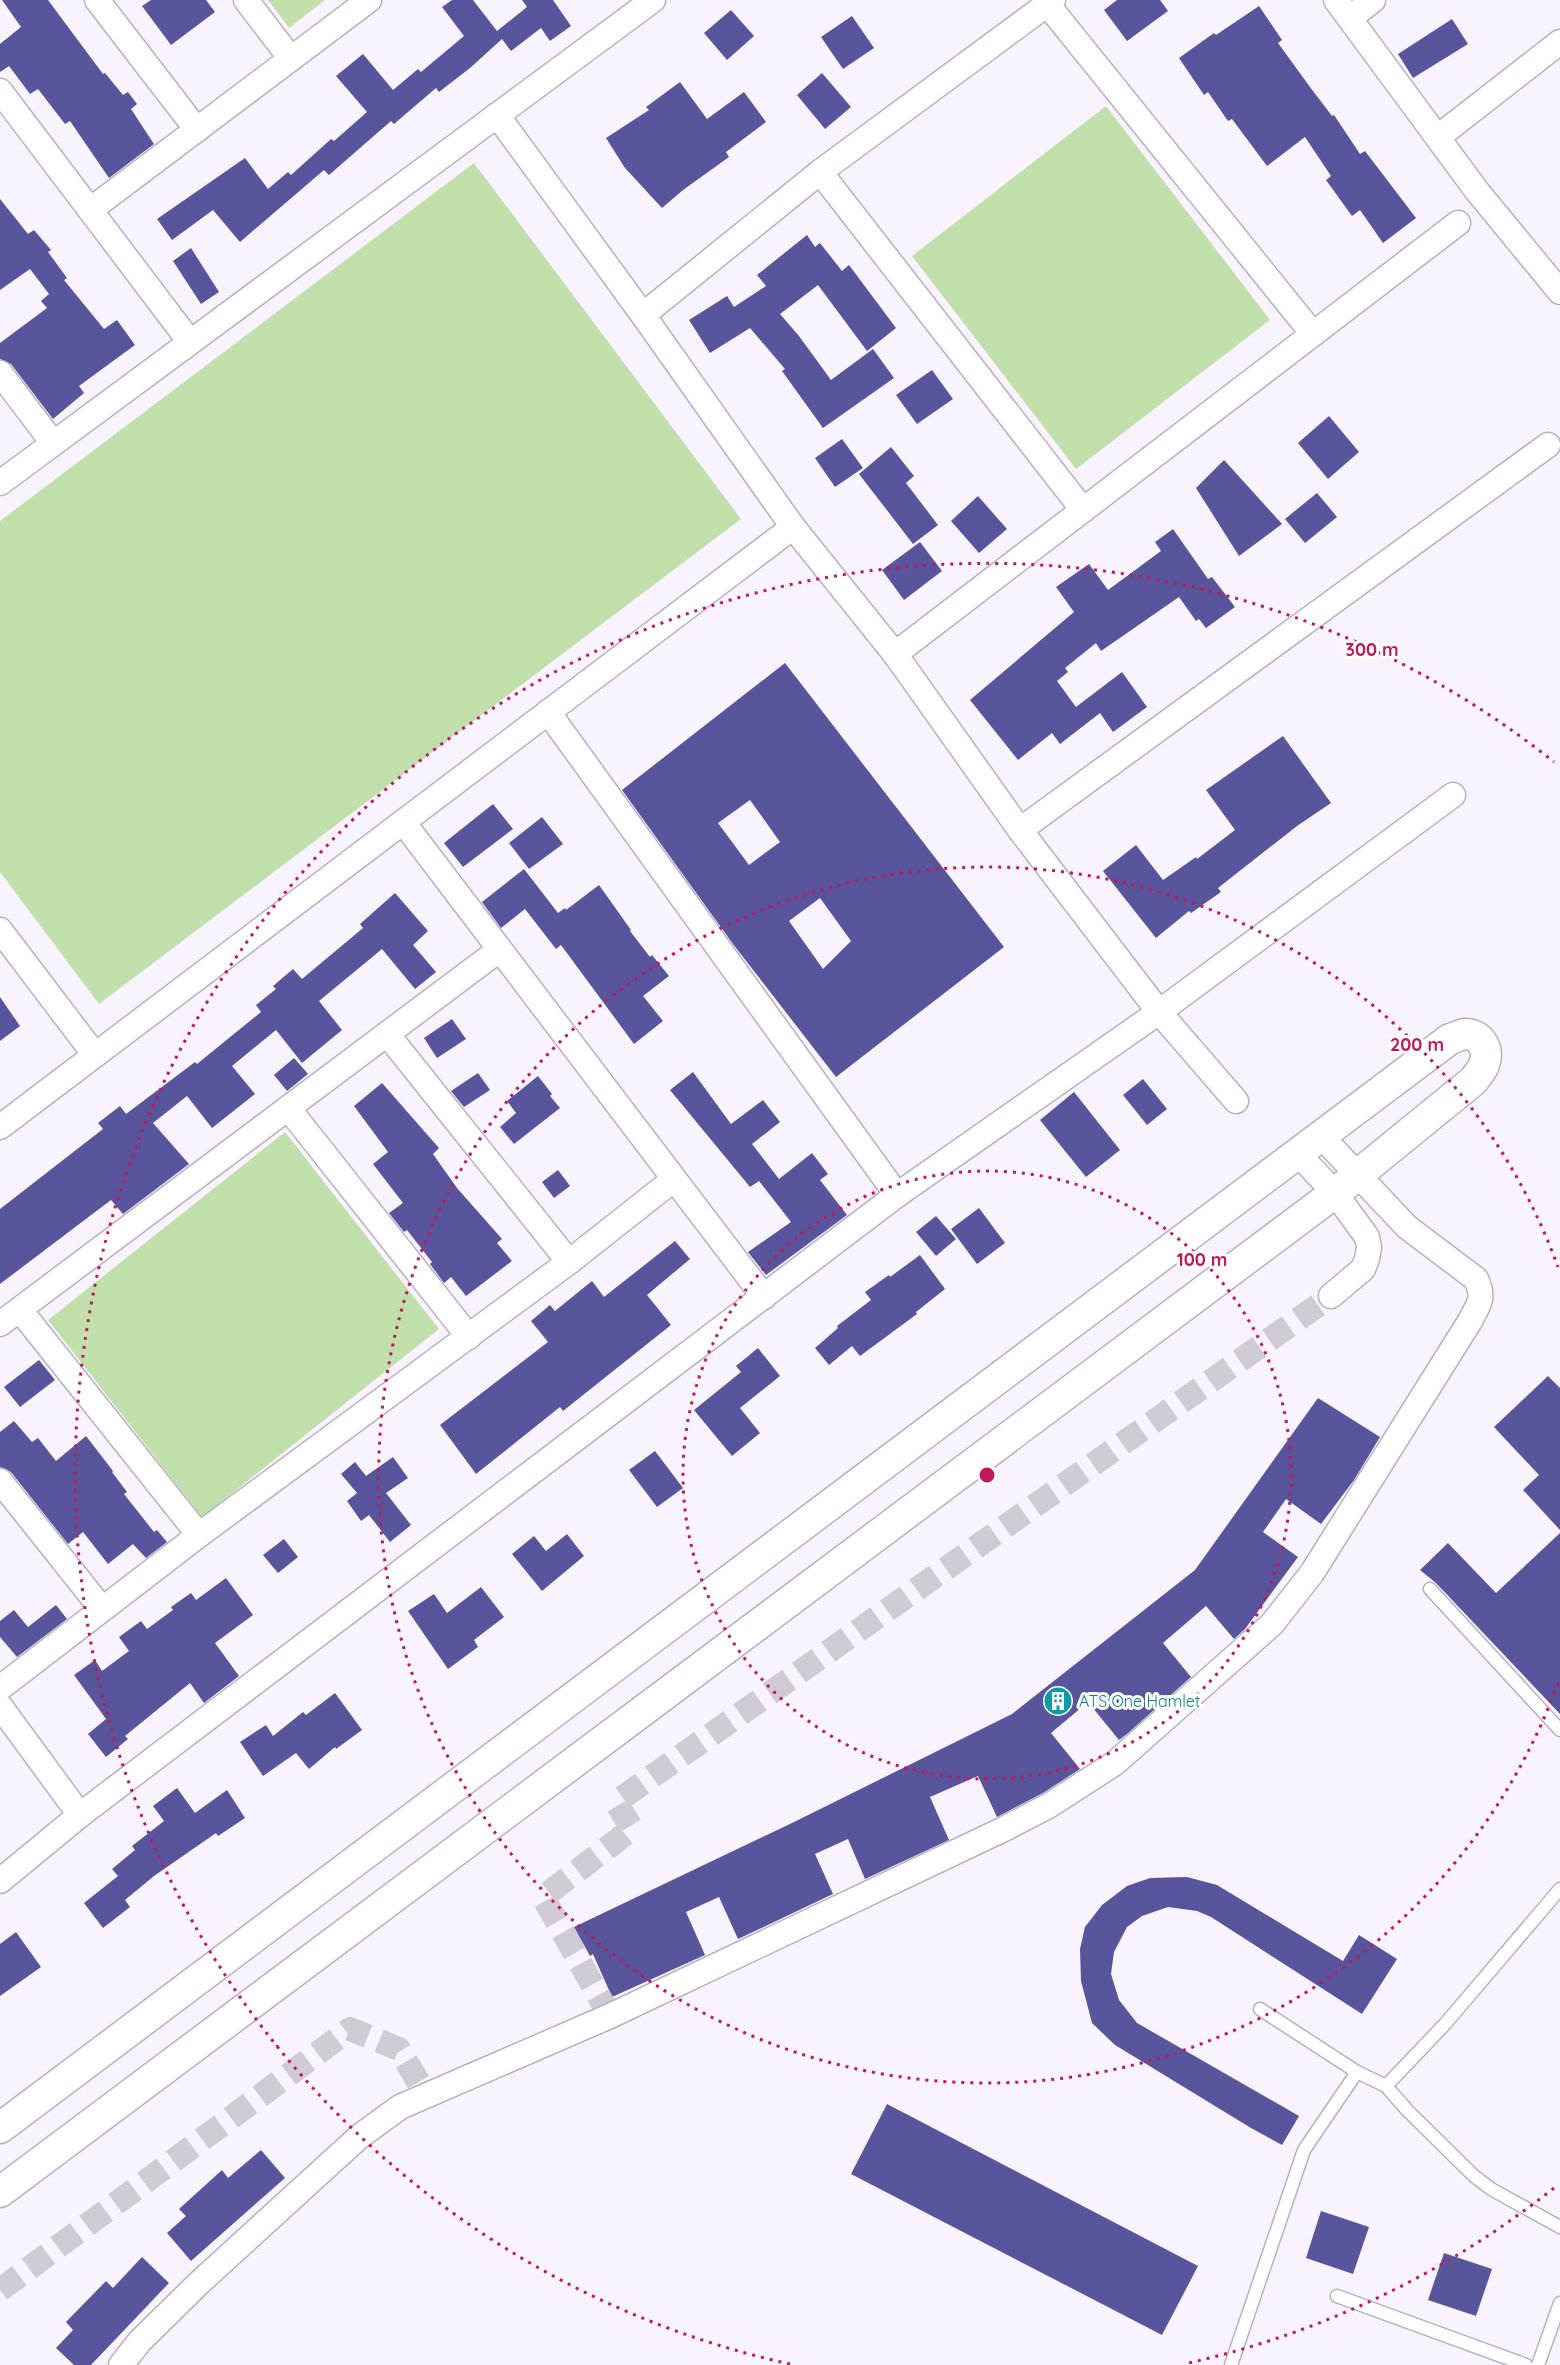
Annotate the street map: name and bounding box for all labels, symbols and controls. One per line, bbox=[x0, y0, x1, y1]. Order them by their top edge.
text: 300 m bbox=[1345, 638, 1399, 661]
text: 200 m bbox=[1390, 1033, 1444, 1056]
text: 100 m bbox=[1177, 1248, 1227, 1271]
centre of rings bbox=[977, 1465, 997, 1485]
building icon: ATS One Hamlet bbox=[1042, 1685, 1074, 1717]
place label: ATS One Hamlet bbox=[1079, 1691, 1200, 1711]

